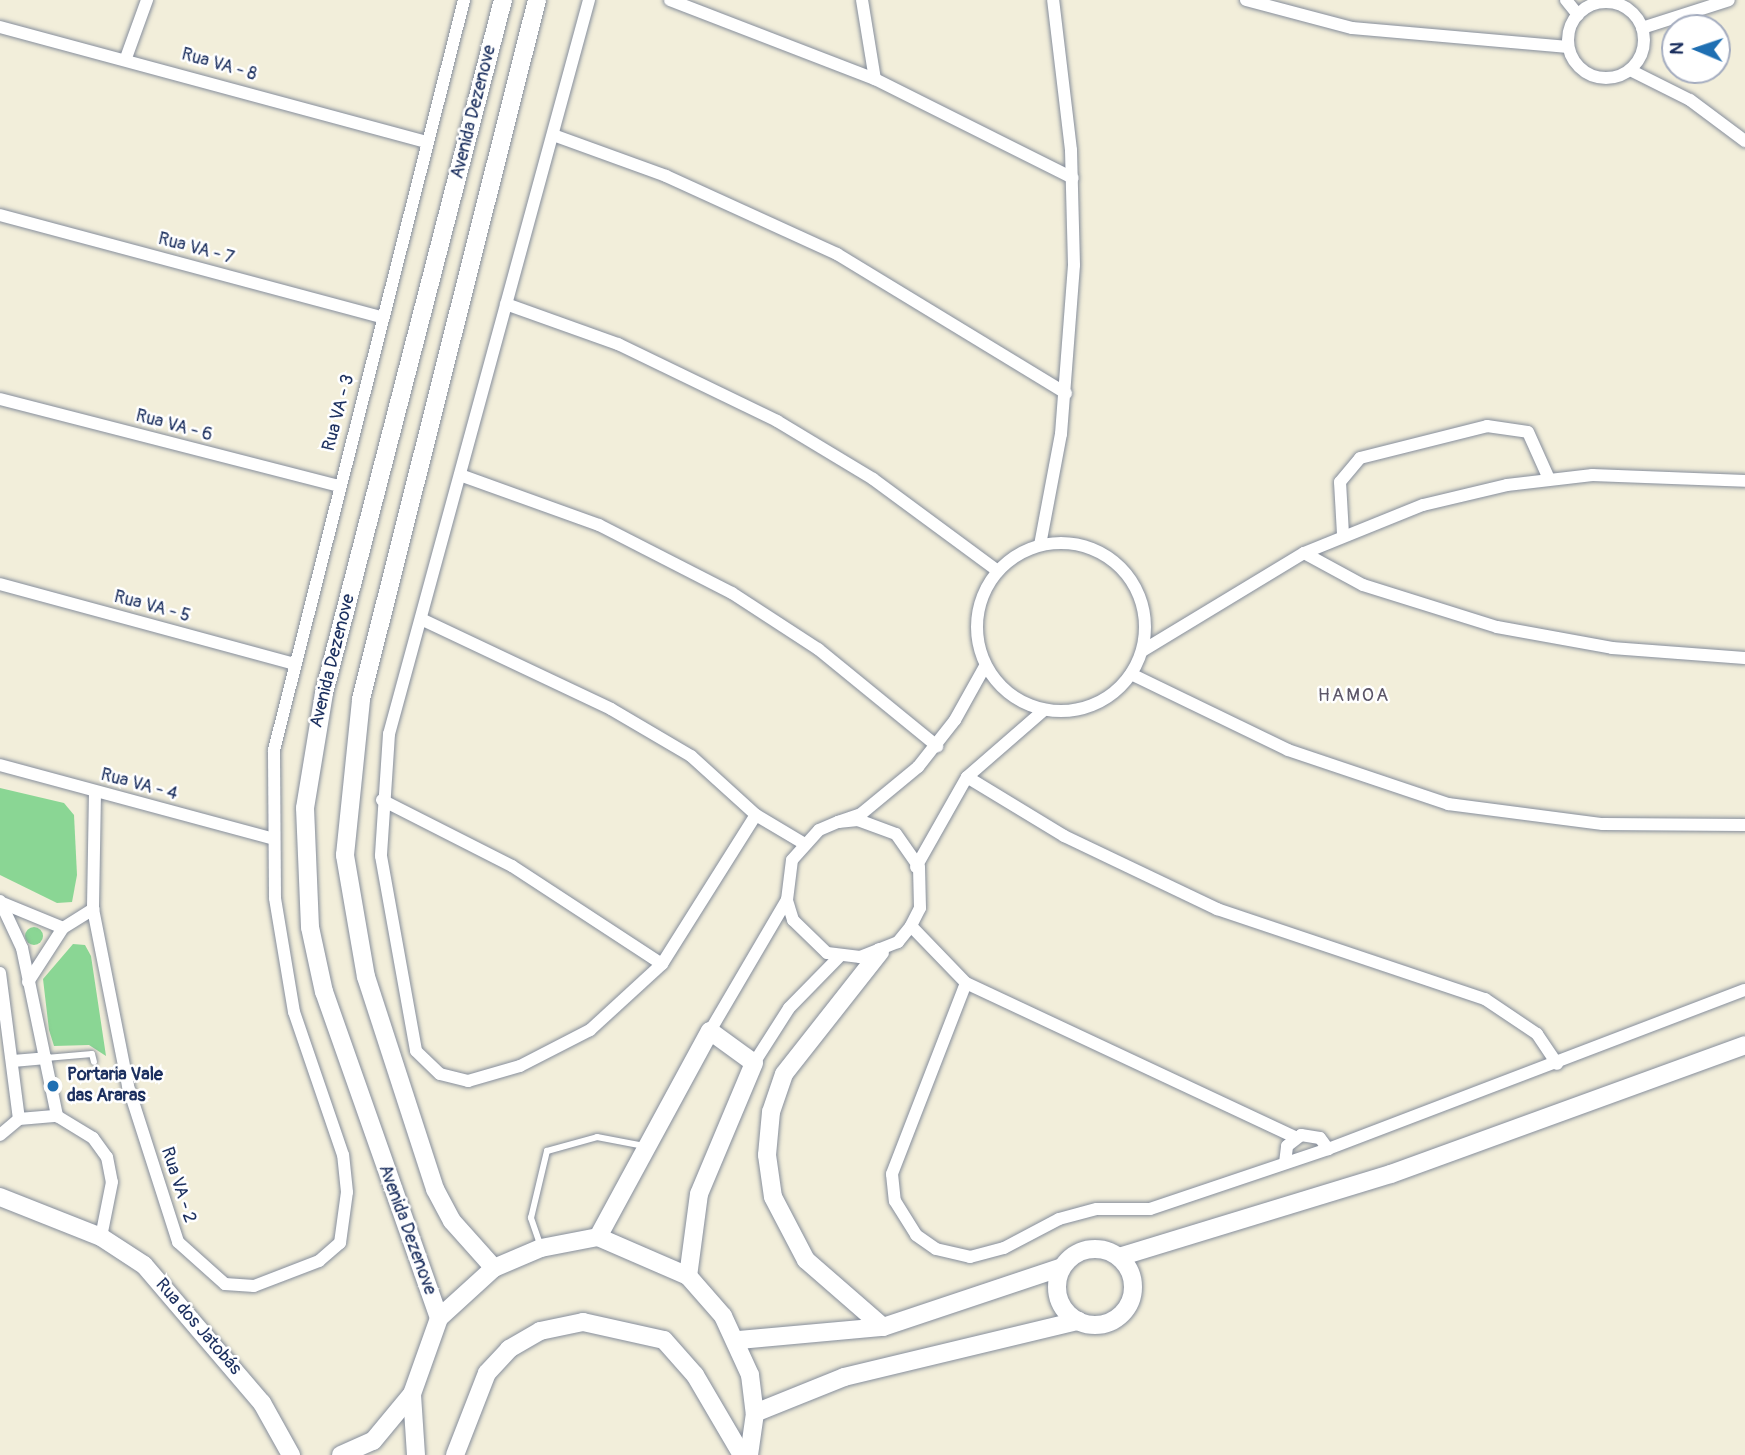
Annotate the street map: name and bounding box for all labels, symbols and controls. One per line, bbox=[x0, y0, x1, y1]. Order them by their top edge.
north arrow bbox=[1661, 14, 1731, 84]
text: N bbox=[1665, 42, 1689, 55]
street label: Avenida Dezenove bbox=[447, 43, 501, 181]
street label: Rua VA - 8 bbox=[179, 44, 259, 86]
street label: Rua VA - 7 bbox=[156, 228, 236, 270]
street label: Rua VA - 3 bbox=[318, 372, 360, 454]
street label: Rua VA - 6 bbox=[133, 405, 215, 447]
street label: Rua VA - 5 bbox=[112, 586, 192, 628]
street label: Avenida Dezenove bbox=[306, 592, 360, 730]
district label: HAMOA bbox=[1318, 685, 1390, 707]
street label: Rua VA - 4 bbox=[98, 764, 180, 806]
place label: Portaria Vale das Araras bbox=[67, 1065, 163, 1108]
marker: Portaria Vale das Araras bbox=[45, 1078, 61, 1094]
street label: Rua VA - 2 bbox=[156, 1144, 200, 1226]
street label: Avenida Dezenove bbox=[373, 1162, 441, 1298]
street label: Rua dos Jatobás bbox=[150, 1274, 246, 1380]

